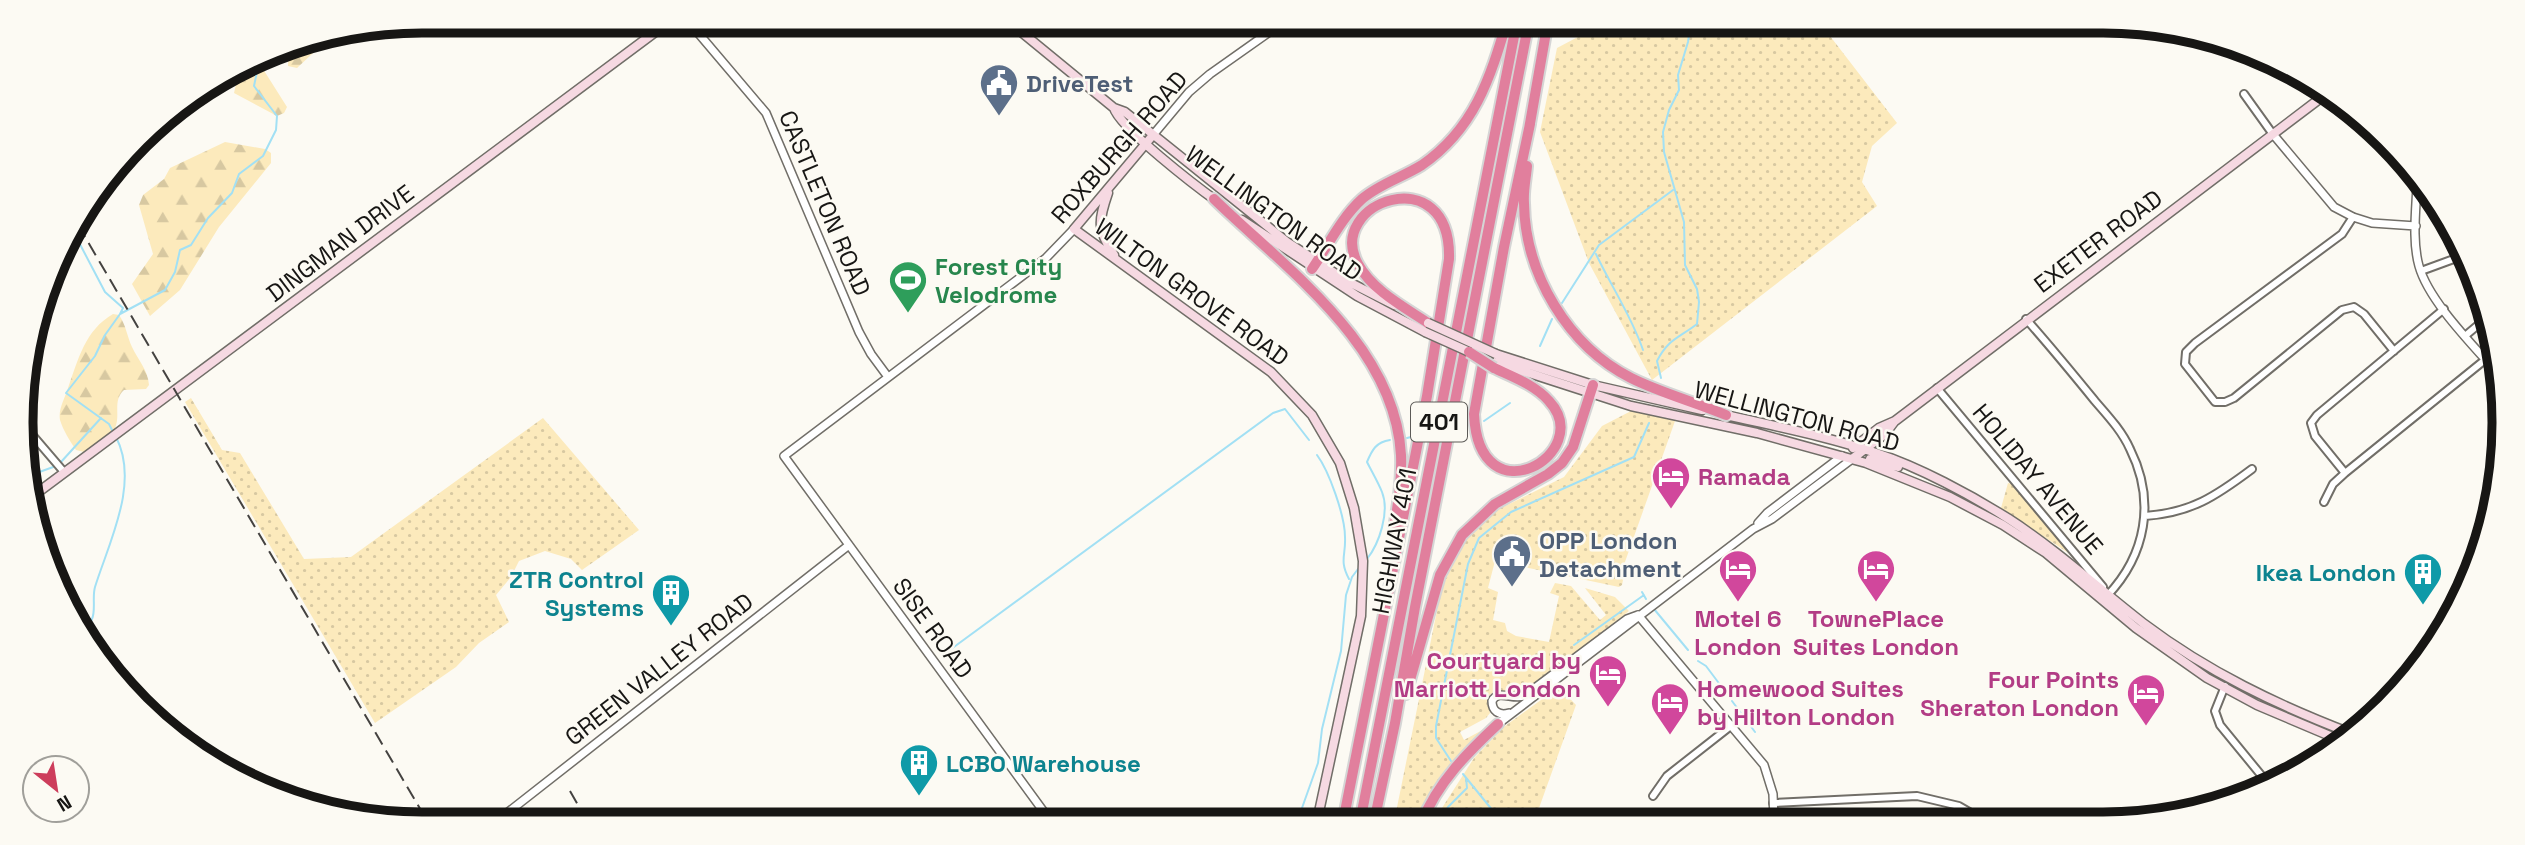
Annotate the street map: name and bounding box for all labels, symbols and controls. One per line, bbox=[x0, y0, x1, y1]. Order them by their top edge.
public building icon: DriveTest bbox=[978, 62, 1020, 117]
street label: ROXBURGH ROAD bbox=[1044, 64, 1194, 230]
place label: DriveTest bbox=[1026, 68, 1134, 99]
street label: CASTLETON ROAD bbox=[772, 106, 878, 300]
street label: WELLINGTON ROAD bbox=[1179, 138, 1369, 288]
street label: DINGMAN DRIVE bbox=[260, 177, 420, 309]
street label: EXETER ROAD bbox=[2027, 182, 2169, 300]
street label: WILTON GROVE ROAD bbox=[1089, 211, 1295, 373]
place label: Forest City Velodrome bbox=[935, 251, 1062, 310]
sports icon: Forest City Velodrome bbox=[887, 259, 929, 314]
street label: WELLINGTON ROAD bbox=[1691, 374, 1903, 458]
street label: HOLIDAY AVENUE bbox=[1966, 397, 2110, 561]
road number: 401 bbox=[1411, 402, 1467, 442]
hotel icon: Ramada bbox=[1650, 455, 1692, 510]
place label: Ramada bbox=[1698, 461, 1790, 492]
street label: HIGHWAY 401 bbox=[1365, 466, 1423, 616]
place label: OPP London Detachment bbox=[1539, 525, 1682, 584]
public building icon: OPP London Detachment bbox=[1491, 533, 1533, 588]
hotel icon: Motel 6 London bbox=[1717, 548, 1759, 603]
hotel icon: TownePlace Suites London bbox=[1855, 548, 1897, 603]
building icon: Ikea London bbox=[2402, 551, 2444, 606]
place label: Ikea London bbox=[2256, 557, 2396, 588]
place label: ZTR Control Systems bbox=[509, 564, 644, 623]
building icon: ZTR Control Systems bbox=[650, 572, 692, 627]
street label: SISE ROAD bbox=[886, 572, 980, 684]
street label: GREEN VALLEY ROAD bbox=[559, 586, 759, 752]
place label: Motel 6 London bbox=[1694, 603, 1782, 662]
place label: TownePlace Suites London bbox=[1793, 603, 1959, 662]
place label: Courtyard by Marriott London bbox=[1394, 645, 1581, 704]
hotel icon: Courtyard by Marriott London bbox=[1587, 653, 1629, 708]
place label: Four Points Sheraton London bbox=[1920, 664, 2119, 723]
hotel icon: Four Points Sheraton London bbox=[2125, 672, 2167, 727]
place label: Homewood Suites by Hilton London bbox=[1697, 673, 1904, 732]
hotel icon: Homewood Suites by Hilton London bbox=[1649, 681, 1691, 736]
building icon: LCBO Warehouse bbox=[898, 742, 940, 797]
place label: LCBO Warehouse bbox=[946, 748, 1141, 779]
north arrow bbox=[21, 754, 91, 824]
text: N bbox=[52, 789, 76, 817]

